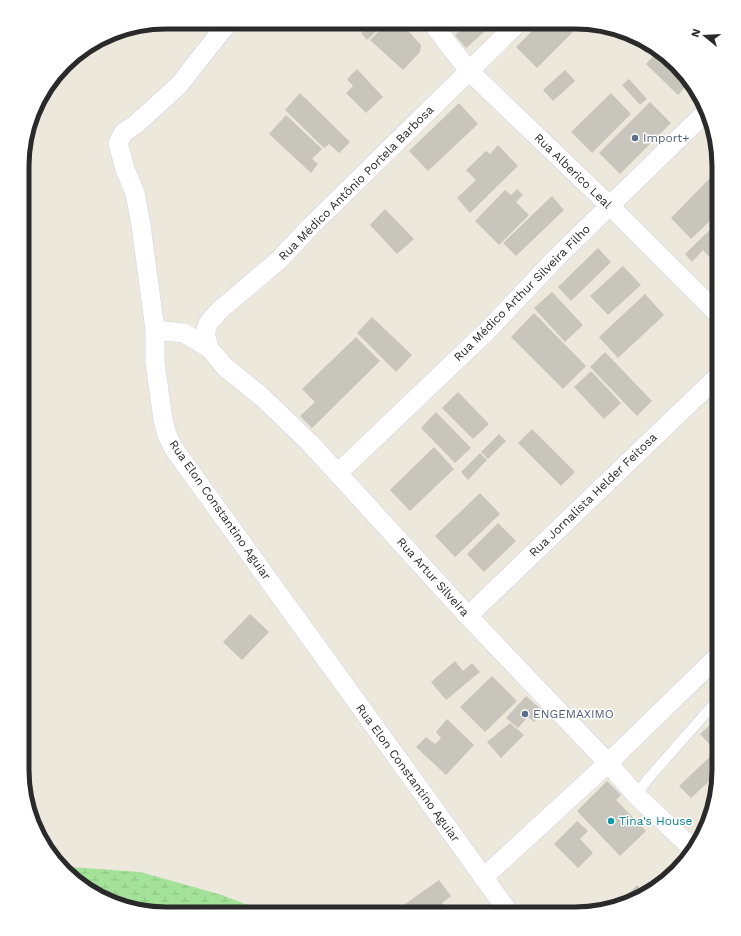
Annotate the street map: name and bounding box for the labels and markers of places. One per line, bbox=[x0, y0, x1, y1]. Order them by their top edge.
place label: Import+ bbox=[643, 131, 689, 145]
marker: Import+ bbox=[630, 133, 640, 143]
place label: ENGEMAXIMO bbox=[533, 707, 614, 721]
marker: ENGEMAXIMO bbox=[520, 709, 530, 719]
place label: Tina's House bbox=[619, 814, 693, 828]
marker: Tina's House bbox=[606, 816, 616, 826]

